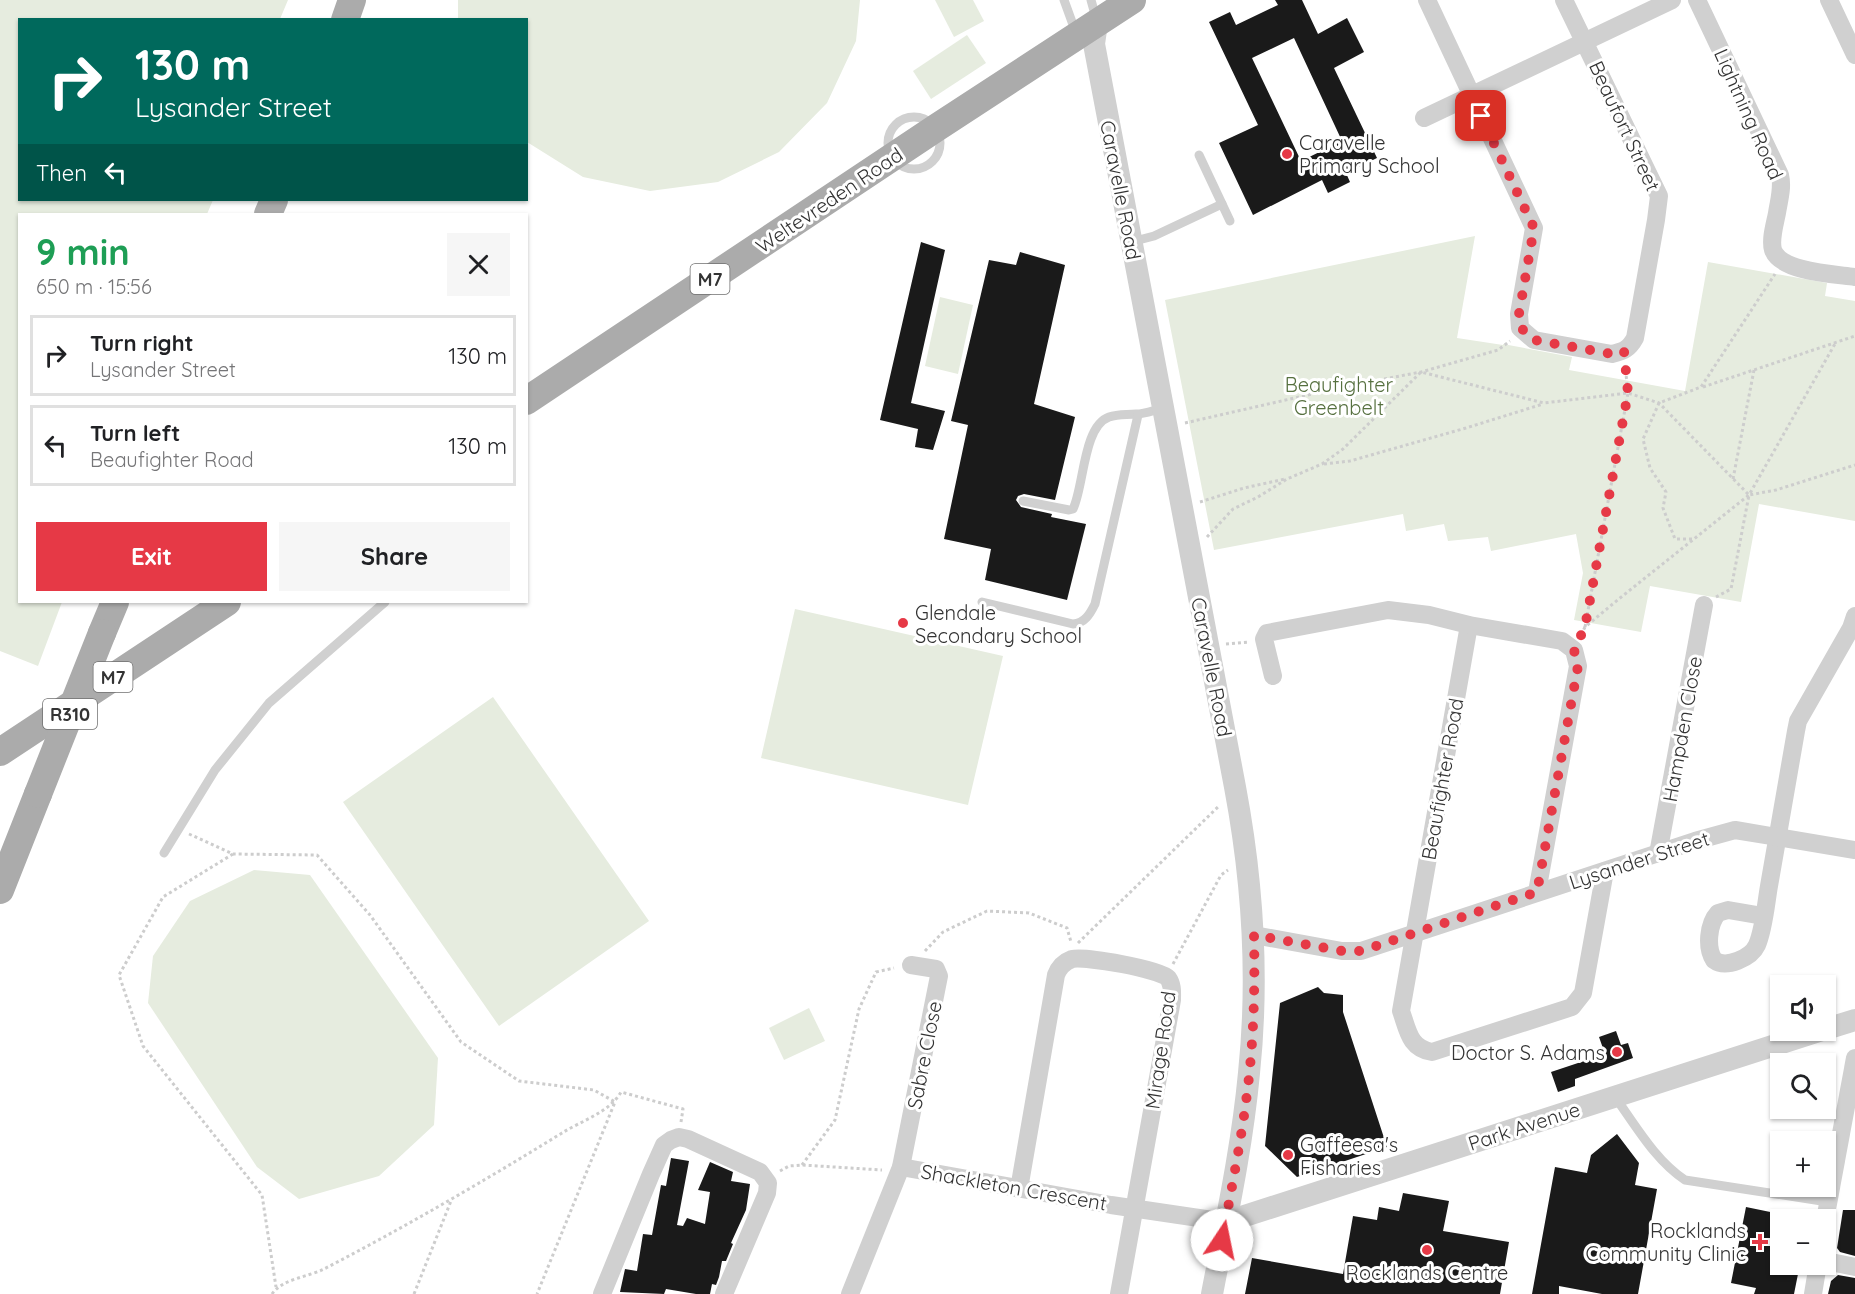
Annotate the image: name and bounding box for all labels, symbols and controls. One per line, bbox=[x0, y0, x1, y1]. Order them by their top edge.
text: 130 m bbox=[135, 38, 250, 91]
icon: right bbox=[36, 42, 114, 120]
street label: Lightning Road bbox=[1709, 45, 1789, 183]
street label: Beaufort Street bbox=[1584, 57, 1666, 195]
text: Lysander Street bbox=[135, 90, 332, 124]
pin bbox=[1455, 90, 1506, 141]
icon: arrive bbox=[1464, 99, 1497, 132]
street label: Caravelle Road bbox=[1095, 118, 1147, 262]
place label: Caravelle Primary School bbox=[1299, 130, 1440, 178]
street label: Weltevreden Road bbox=[751, 142, 907, 258]
marker: Caravelle Primary School bbox=[1280, 147, 1294, 161]
icon: left bbox=[99, 156, 132, 189]
text: Then bbox=[36, 159, 87, 187]
text: 9 min bbox=[36, 229, 130, 274]
button: close bbox=[447, 233, 510, 296]
road number: M7 bbox=[690, 264, 730, 294]
text: 650 m · 15:56 bbox=[36, 274, 152, 299]
text: Turn right bbox=[90, 329, 194, 357]
icon: right bbox=[39, 339, 72, 372]
text: 130 m bbox=[448, 342, 507, 370]
text: Lysander Street bbox=[90, 357, 236, 382]
park label: Beaufighter Greenbelt bbox=[1285, 372, 1394, 420]
text: Turn left bbox=[90, 419, 180, 447]
icon: left bbox=[39, 429, 72, 462]
text: 130 m bbox=[448, 432, 507, 460]
text: Beaufighter Road bbox=[90, 447, 254, 472]
button: Exit bbox=[36, 522, 267, 591]
button: Share bbox=[279, 522, 510, 591]
street label: Caravelle Road bbox=[1186, 595, 1238, 739]
place label: Glendale Secondary School bbox=[915, 600, 1082, 648]
marker: Glendale Secondary School bbox=[896, 616, 910, 630]
street label: Hampden Close bbox=[1657, 654, 1707, 804]
road number: M7 bbox=[94, 662, 132, 692]
street label: Beaufighter Road bbox=[1415, 696, 1469, 862]
road number: R310 bbox=[43, 699, 97, 729]
street label: Lysander Street bbox=[1566, 826, 1712, 894]
map controls bbox=[1770, 975, 1836, 1275]
button: sound bbox=[1770, 975, 1836, 1041]
street label: Mirage Road bbox=[1139, 989, 1181, 1111]
street label: Sabre Close bbox=[901, 999, 947, 1111]
place label: Doctor S. Adams bbox=[1451, 1040, 1605, 1065]
marker: Doctor S. Adams bbox=[1610, 1045, 1624, 1059]
button: search bbox=[1770, 1053, 1836, 1119]
street label: Park Avenue bbox=[1465, 1096, 1583, 1156]
button: + bbox=[1770, 1131, 1836, 1197]
place label: Gaffeesa's Fisharies bbox=[1300, 1132, 1398, 1180]
marker: Gaffeesa's Fisharies bbox=[1281, 1148, 1295, 1162]
street label: Shackleton Crescent bbox=[919, 1158, 1109, 1216]
position arrow bbox=[1190, 1208, 1254, 1272]
button: − bbox=[1770, 1209, 1836, 1275]
place label: Rocklands Community Clinic bbox=[1585, 1218, 1746, 1266]
marker: Rocklands Community Clinic bbox=[1751, 1233, 1769, 1251]
marker: Rocklands Centre bbox=[1420, 1243, 1434, 1257]
place label: Rocklands Centre bbox=[1346, 1260, 1508, 1285]

